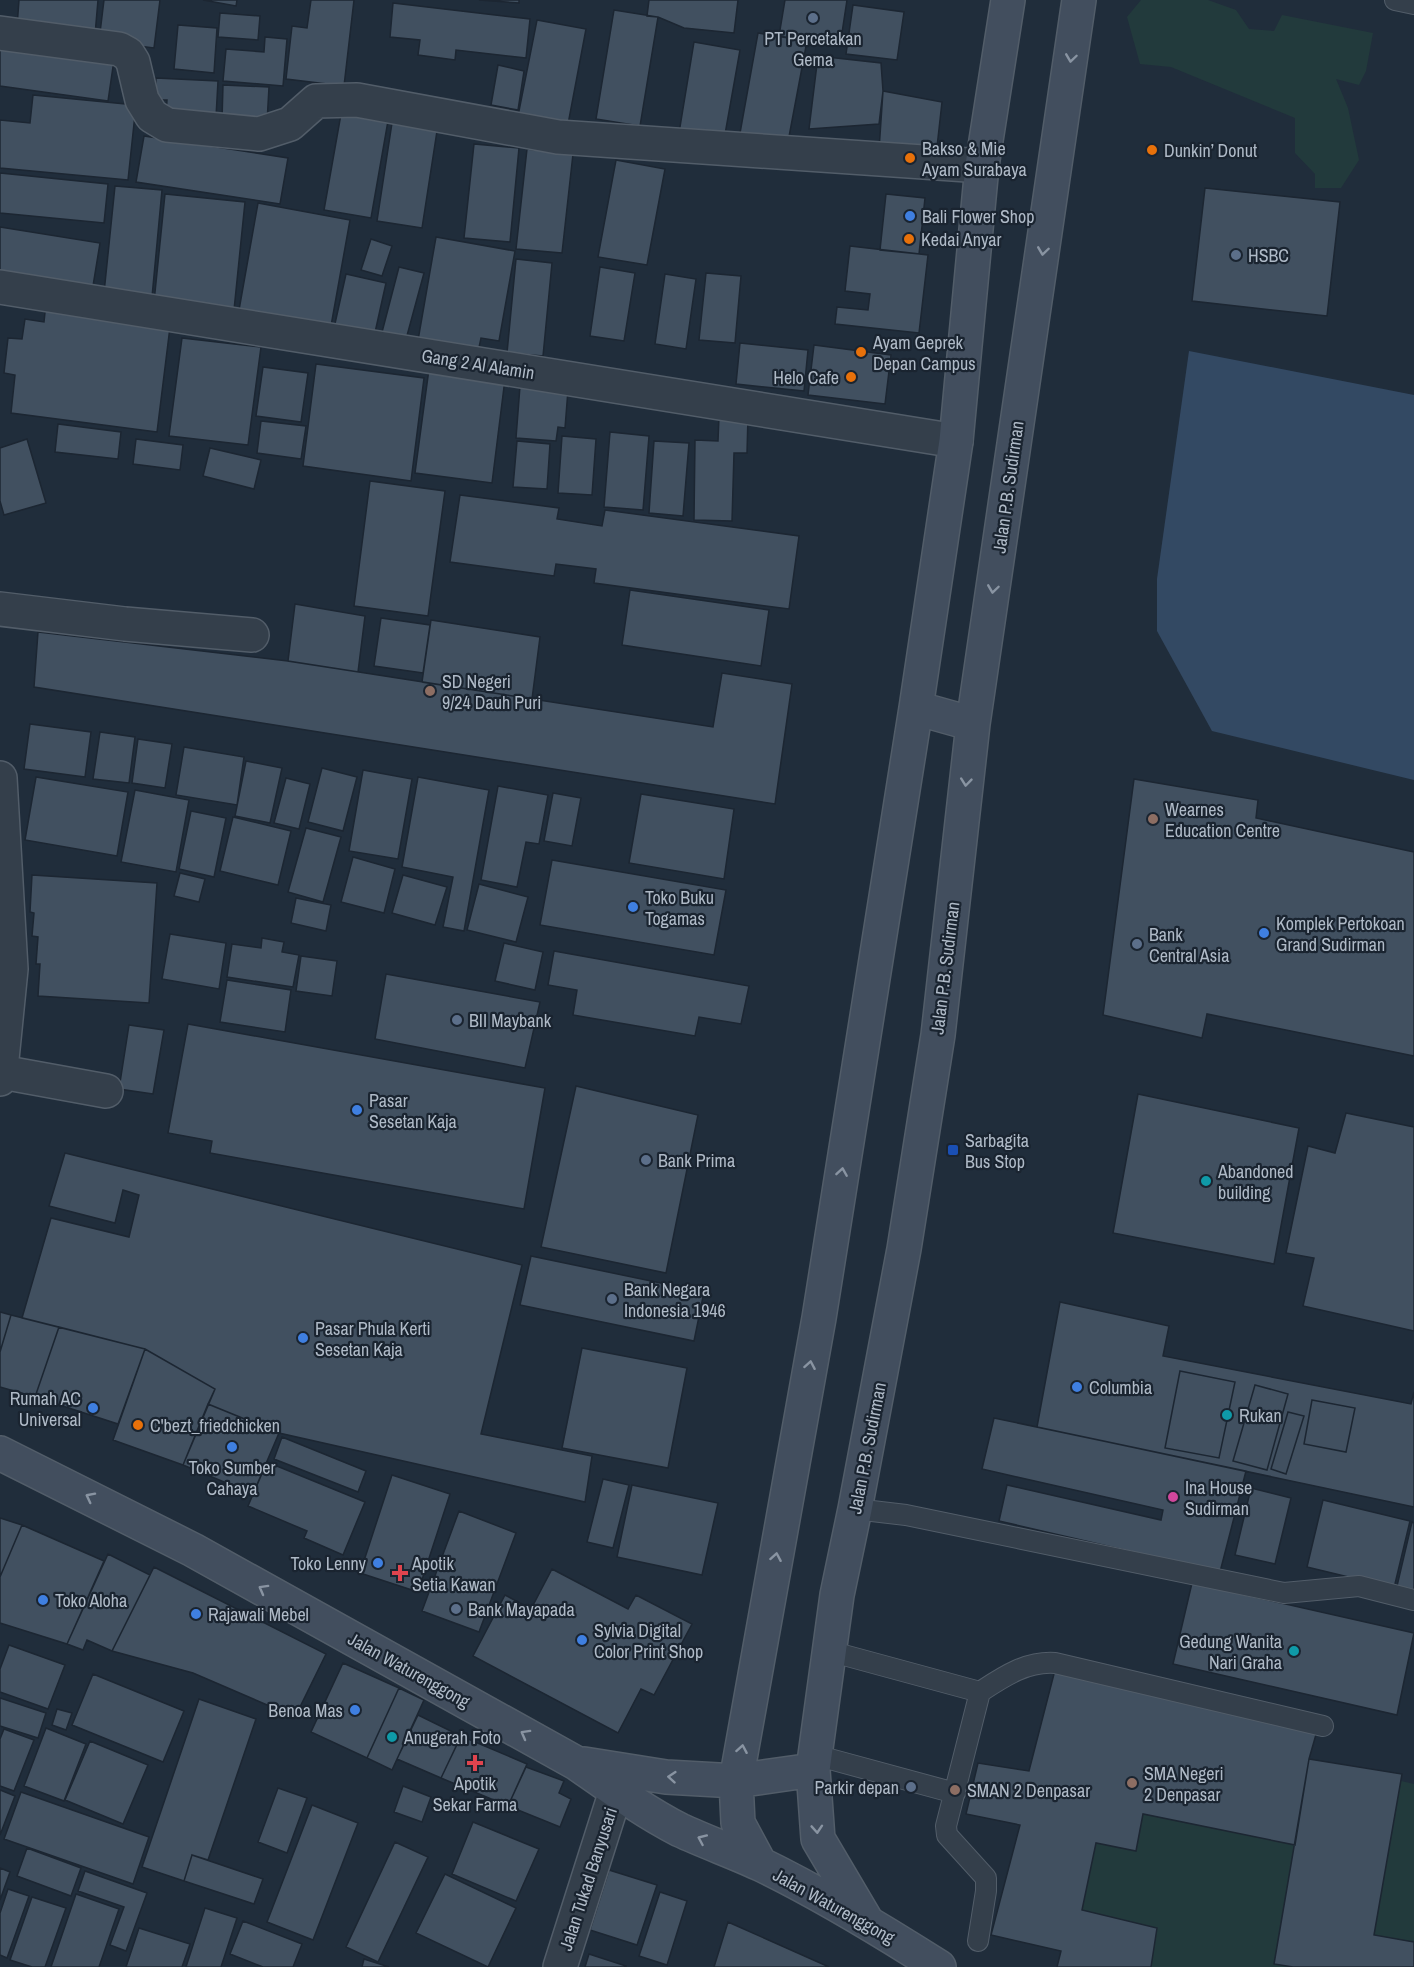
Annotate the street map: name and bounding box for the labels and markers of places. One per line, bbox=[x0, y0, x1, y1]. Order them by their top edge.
marker: PT Percetakan Gema bbox=[806, 11, 820, 25]
place label: PT Percetakan Gema bbox=[764, 26, 862, 72]
place label: Bakso & Mie Ayam Surabaya bbox=[921, 136, 1027, 182]
place label: Dunkin’ Donut bbox=[1164, 138, 1257, 163]
marker: Dunkin’ Donut bbox=[1145, 143, 1159, 157]
marker: Bakso & Mie Ayam Surabaya bbox=[903, 151, 917, 165]
place label: Bali Flower Shop bbox=[922, 204, 1034, 229]
marker: Bali Flower Shop bbox=[903, 209, 917, 223]
place label: Kedai Anyar bbox=[921, 227, 1002, 252]
marker: Kedai Anyar bbox=[902, 232, 916, 246]
place label: HSBC bbox=[1248, 243, 1289, 268]
marker: HSBC bbox=[1229, 248, 1243, 262]
place label: Ayam Geprek Depan Campus bbox=[872, 330, 976, 376]
marker: Ayam Geprek Depan Campus bbox=[854, 345, 868, 359]
place label: Helo Cafe bbox=[773, 365, 839, 390]
marker: Helo Cafe bbox=[844, 370, 858, 384]
place label: SD Negeri 9/24 Dauh Puri bbox=[442, 669, 541, 715]
marker: SD Negeri 9/24 Dauh Puri bbox=[423, 684, 437, 698]
place label: Wearnes Education Centre bbox=[1165, 797, 1280, 843]
marker: Wearnes Education Centre bbox=[1146, 812, 1160, 826]
place label: Toko Buku Togamas bbox=[645, 885, 714, 931]
marker: Toko Buku Togamas bbox=[626, 900, 640, 914]
place label: Komplek Pertokoan Grand Sudirman bbox=[1276, 911, 1405, 957]
place label: Bank Central Asia bbox=[1149, 922, 1229, 968]
marker: Komplek Pertokoan Grand Sudirman bbox=[1257, 926, 1271, 940]
marker: Bank Central Asia bbox=[1130, 937, 1144, 951]
place label: BII Maybank bbox=[469, 1008, 552, 1033]
marker: BII Maybank bbox=[450, 1013, 464, 1027]
place label: Pasar Sesetan Kaja bbox=[369, 1088, 457, 1134]
marker: Pasar Sesetan Kaja bbox=[350, 1103, 364, 1117]
place label: Sarbagita Bus Stop bbox=[965, 1128, 1029, 1174]
marker: Sarbagita Bus Stop bbox=[946, 1143, 960, 1157]
place label: Bank Prima bbox=[658, 1148, 735, 1173]
marker: Bank Prima bbox=[639, 1153, 653, 1167]
place label: Abandoned building bbox=[1217, 1159, 1294, 1205]
marker: Abandoned building bbox=[1199, 1174, 1213, 1188]
place label: Bank Negara Indonesia 1946 bbox=[624, 1277, 726, 1323]
marker: Bank Negara Indonesia 1946 bbox=[605, 1292, 619, 1306]
place label: Pasar Phula Kerti Sesetan Kaja bbox=[315, 1316, 431, 1362]
marker: Pasar Phula Kerti Sesetan Kaja bbox=[296, 1331, 310, 1345]
place label: Columbia bbox=[1089, 1375, 1152, 1400]
marker: Columbia bbox=[1070, 1380, 1084, 1394]
place label: Rumah AC Universal bbox=[10, 1386, 81, 1432]
marker: Rumah AC Universal bbox=[86, 1401, 100, 1415]
place label: Rukan bbox=[1239, 1403, 1282, 1428]
marker: Rukan bbox=[1220, 1408, 1234, 1422]
place label: C'bezt_friedchicken bbox=[150, 1413, 280, 1438]
marker: C'bezt_friedchicken bbox=[131, 1418, 145, 1432]
marker: Toko Sumber Cahaya bbox=[225, 1440, 239, 1454]
place label: Toko Sumber Cahaya bbox=[189, 1455, 276, 1501]
place label: Ina House Sudirman bbox=[1185, 1475, 1252, 1521]
marker: Ina House Sudirman bbox=[1166, 1490, 1180, 1504]
place label: Toko Lenny bbox=[291, 1551, 367, 1576]
place label: Apotik Setia Kawan bbox=[411, 1551, 496, 1597]
marker: Toko Lenny bbox=[371, 1556, 385, 1570]
marker: Apotik Setia Kawan bbox=[393, 1566, 407, 1580]
place label: Toko Aloha bbox=[55, 1588, 127, 1613]
marker: Toko Aloha bbox=[36, 1593, 50, 1607]
place label: Bank Mayapada bbox=[468, 1597, 575, 1622]
place label: Rajawali Mebel bbox=[208, 1602, 309, 1627]
marker: Bank Mayapada bbox=[449, 1602, 463, 1616]
marker: Rajawali Mebel bbox=[189, 1607, 203, 1621]
place label: Sylvia Digital Color Print Shop bbox=[594, 1618, 703, 1664]
place label: Gedung Wanita Nari Graha bbox=[1179, 1629, 1282, 1675]
marker: Sylvia Digital Color Print Shop bbox=[575, 1633, 589, 1647]
marker: Gedung Wanita Nari Graha bbox=[1287, 1644, 1301, 1658]
place label: Benoa Mas bbox=[268, 1698, 343, 1723]
marker: Benoa Mas bbox=[348, 1703, 362, 1717]
place label: Anugerah Foto bbox=[403, 1725, 501, 1750]
marker: Anugerah Foto bbox=[385, 1730, 399, 1744]
marker: Apotik Sekar Farma bbox=[468, 1756, 482, 1770]
place label: SMA Negeri 2 Denpasar bbox=[1144, 1761, 1224, 1807]
place label: Apotik Sekar Farma bbox=[433, 1771, 517, 1817]
place label: Parkir depan bbox=[814, 1775, 899, 1800]
marker: SMA Negeri 2 Denpasar bbox=[1125, 1776, 1139, 1790]
place label: SMAN 2 Denpasar bbox=[967, 1778, 1090, 1803]
marker: Parkir depan bbox=[904, 1780, 918, 1794]
marker: SMAN 2 Denpasar bbox=[948, 1783, 962, 1797]

